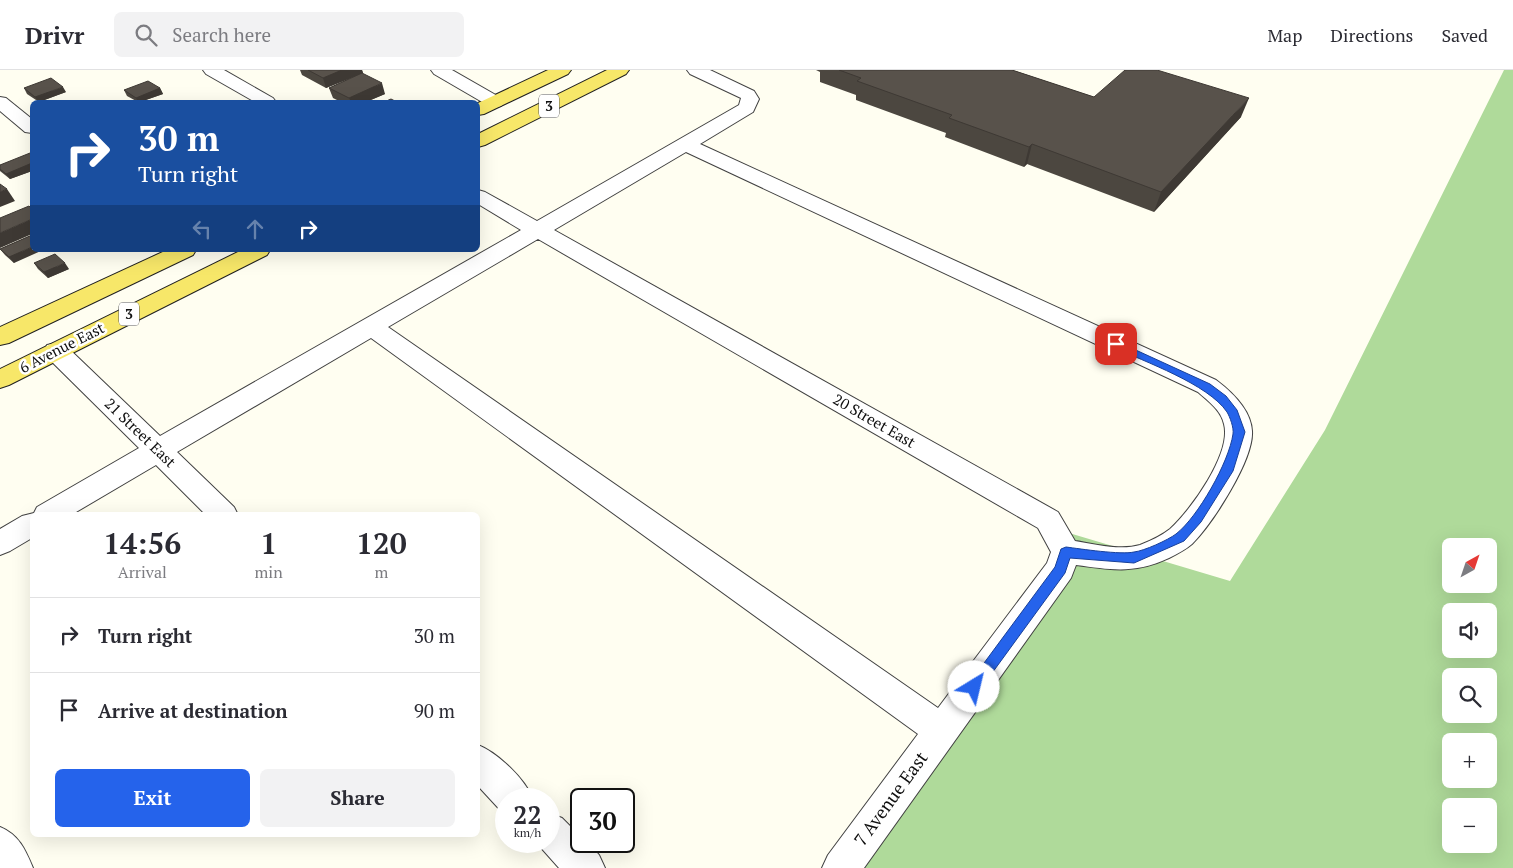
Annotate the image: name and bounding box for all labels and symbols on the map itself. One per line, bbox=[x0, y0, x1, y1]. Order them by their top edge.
road number: 3 bbox=[539, 94, 559, 118]
road number: 3 bbox=[119, 302, 139, 325]
street label: 6 Avenue East bbox=[16, 317, 108, 377]
pin bbox=[1095, 323, 1137, 365]
street label: 20 Street East bbox=[830, 389, 920, 452]
street label: 21 Street East bbox=[101, 393, 181, 472]
north arrow bbox=[1442, 538, 1498, 592]
position arrow bbox=[947, 660, 999, 712]
street label: 7 Avenue East bbox=[848, 746, 933, 850]
speed limit sign: 30 bbox=[570, 788, 635, 853]

